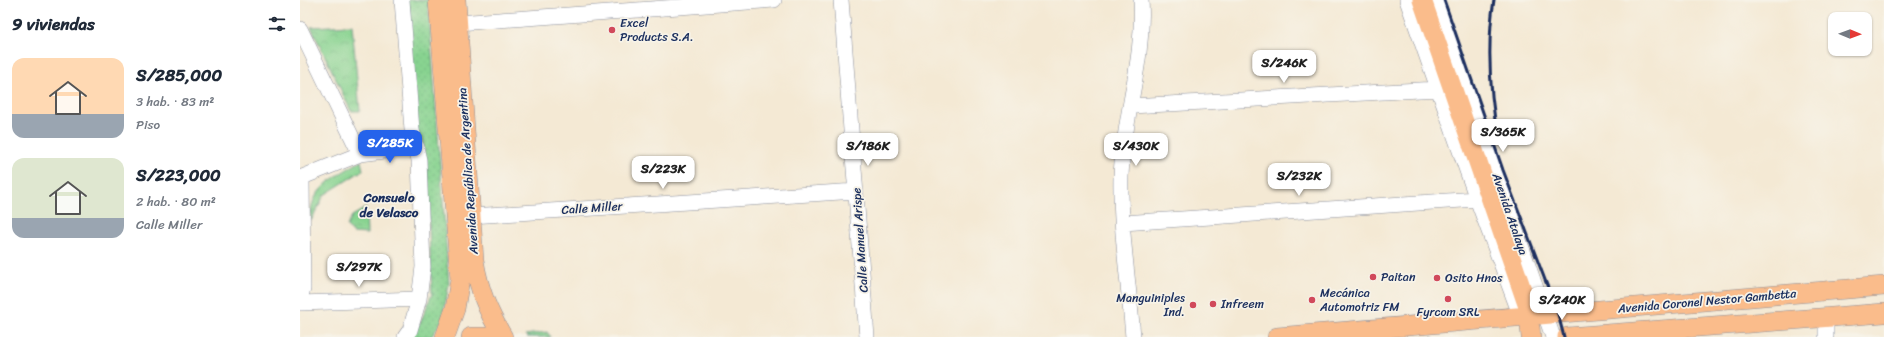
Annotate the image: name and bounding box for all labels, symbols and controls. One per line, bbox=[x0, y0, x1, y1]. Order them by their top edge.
text: 9 viviendas bbox=[12, 9, 95, 39]
place label: Excel Products S.A. bbox=[620, 12, 694, 48]
north arrow bbox=[1828, 12, 1872, 56]
map controls bbox=[1828, 12, 1872, 56]
icon: filters bbox=[266, 13, 288, 35]
marker: Excel Products S.A. bbox=[607, 25, 617, 35]
pin: S/246K bbox=[1251, 50, 1317, 84]
text: S/246K bbox=[1261, 51, 1307, 74]
text: S/285,000 bbox=[136, 60, 222, 90]
icon: home bbox=[44, 74, 92, 122]
street label: Avenida República de Argentina bbox=[451, 87, 485, 256]
text: 3 hab. · 83 m² bbox=[136, 90, 214, 113]
text: Piso bbox=[136, 113, 160, 136]
pin: S/365K bbox=[1470, 119, 1536, 153]
text: S/365K bbox=[1481, 120, 1525, 143]
pin: S/285K bbox=[357, 130, 423, 164]
text: S/285K bbox=[367, 131, 413, 154]
pin: S/186K bbox=[835, 133, 901, 167]
pin: S/430K bbox=[1103, 133, 1169, 167]
text: S/186K bbox=[846, 134, 890, 157]
text: S/430K bbox=[1113, 134, 1159, 157]
pin: S/223K bbox=[630, 156, 696, 190]
text: S/223K bbox=[641, 157, 685, 180]
text: S/223,000 bbox=[136, 160, 221, 190]
pin: S/232K bbox=[1266, 163, 1332, 197]
text: S/232K bbox=[1277, 164, 1321, 187]
street label: Avenida Atalaya bbox=[1485, 169, 1534, 258]
icon: home bbox=[44, 174, 92, 222]
district label: Consuelo de Velasco bbox=[360, 186, 419, 224]
street label: Calle Manuel Arispe bbox=[845, 187, 875, 293]
text: 2 hab. · 80 m² bbox=[136, 190, 216, 213]
street label: Calle Miller bbox=[561, 195, 624, 221]
text: Calle Miller bbox=[136, 213, 202, 236]
pin: S/297K bbox=[326, 254, 392, 288]
text: S/297K bbox=[336, 255, 382, 278]
place label: Paitan bbox=[1381, 266, 1416, 288]
place label: Osito Hnos bbox=[1445, 267, 1503, 289]
marker: Paitan bbox=[1368, 272, 1378, 282]
marker: Osito Hnos bbox=[1432, 273, 1442, 283]
place label: Mecánica Automotriz FM bbox=[1319, 282, 1400, 318]
street label: Avenida Coronel Nestor Gambetta bbox=[1616, 282, 1798, 320]
place label: Manguiniples Ind. bbox=[1116, 287, 1185, 323]
pin: S/240K bbox=[1529, 287, 1595, 321]
text: S/240K bbox=[1539, 288, 1585, 311]
place label: Infreem bbox=[1220, 293, 1264, 315]
marker: Fyrcom SRL bbox=[1443, 294, 1453, 304]
marker: Mecánica Automotriz FM bbox=[1307, 295, 1317, 305]
marker: Infreem bbox=[1208, 299, 1218, 309]
marker: Manguiniples Ind. bbox=[1188, 300, 1198, 310]
place label: Fyrcom SRL bbox=[1417, 301, 1480, 323]

